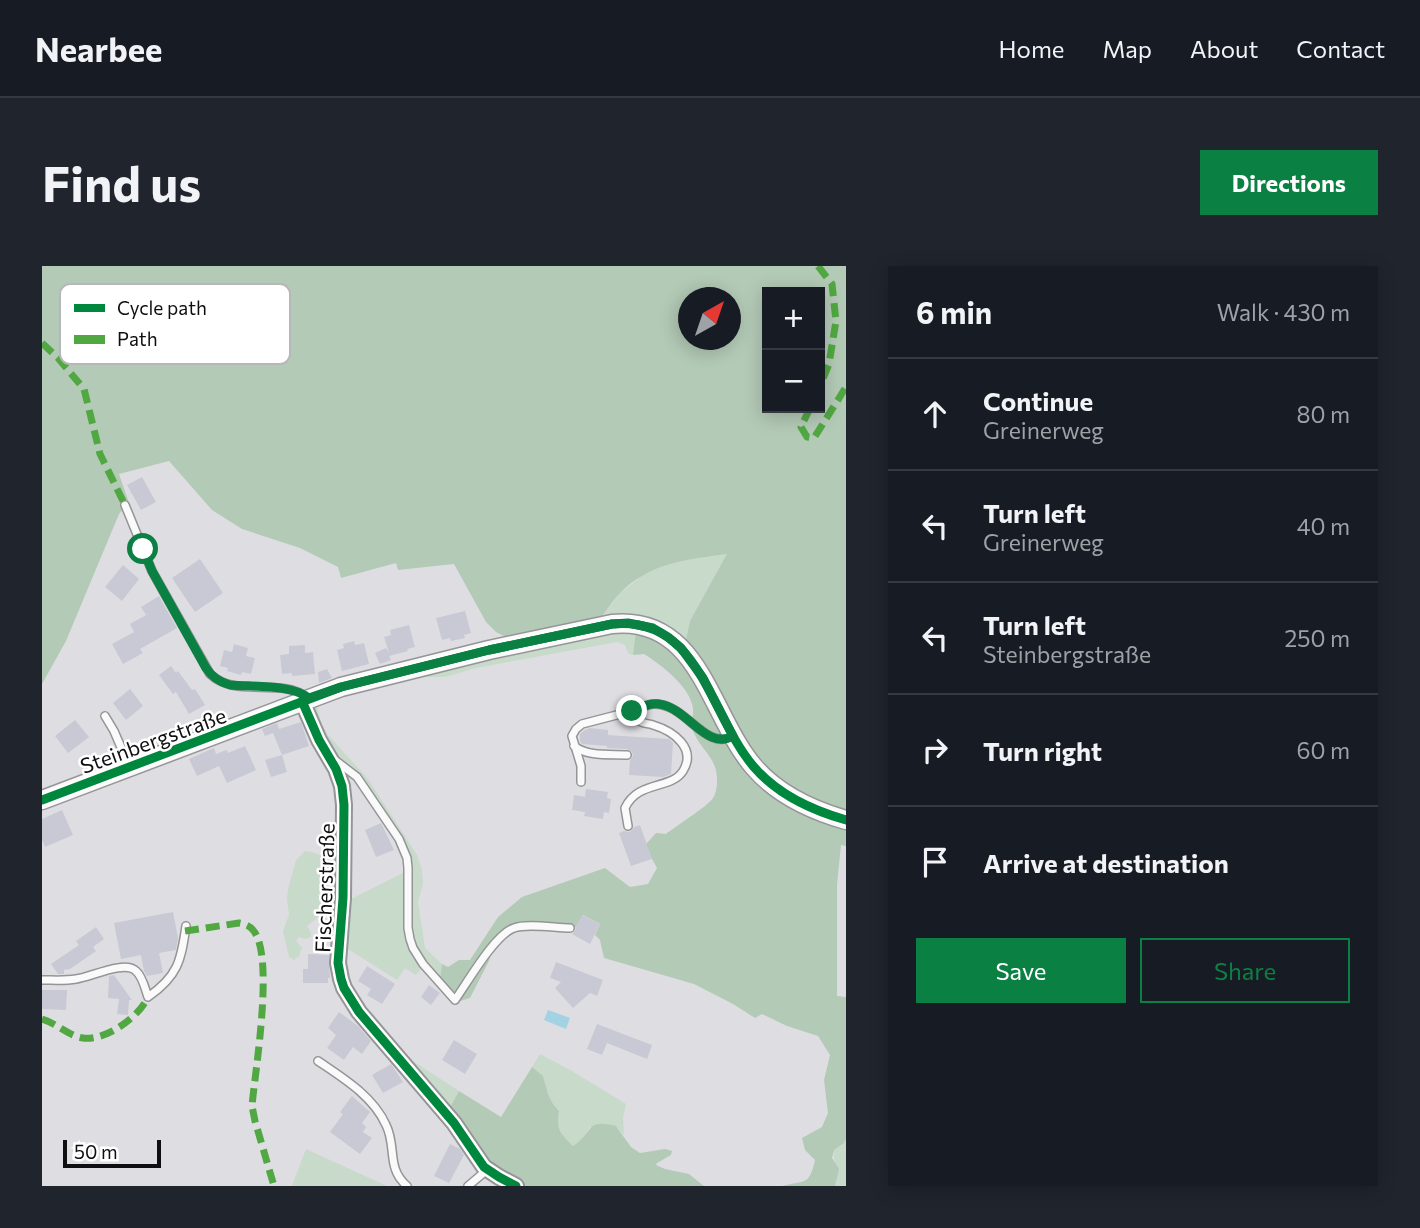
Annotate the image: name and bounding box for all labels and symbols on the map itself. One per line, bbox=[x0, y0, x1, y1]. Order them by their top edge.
legend bbox=[60, 284, 290, 364]
north arrow bbox=[678, 287, 741, 350]
text: Cycle path bbox=[117, 296, 207, 319]
text: Path bbox=[117, 327, 158, 350]
route start bbox=[127, 533, 158, 564]
route end bbox=[616, 695, 647, 726]
street label: Steinbergstraße bbox=[77, 702, 229, 778]
street label: Fischerstraße bbox=[309, 823, 339, 953]
scale bar bbox=[63, 1137, 161, 1169]

